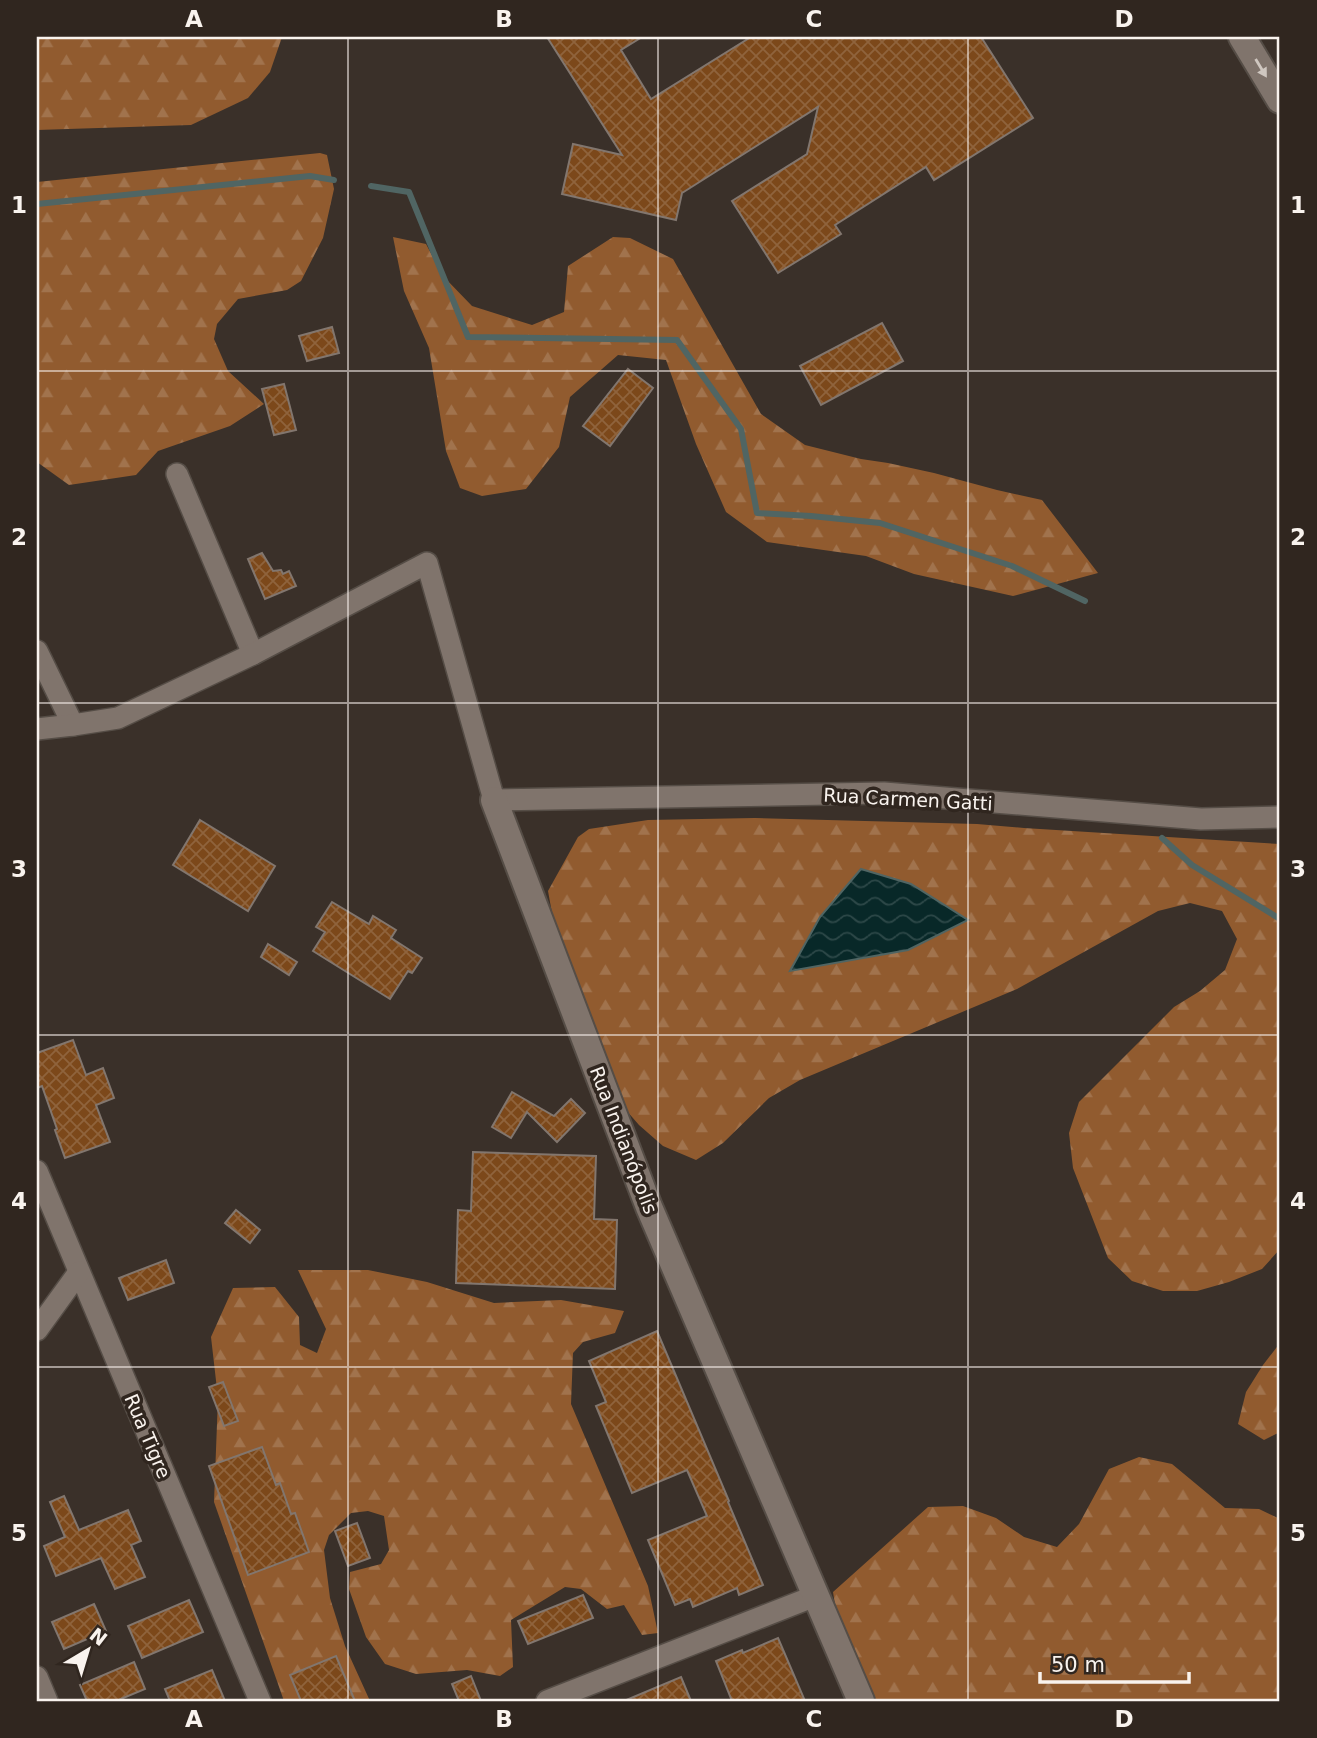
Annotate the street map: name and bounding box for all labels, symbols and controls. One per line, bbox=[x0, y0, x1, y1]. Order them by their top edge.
text: A bbox=[185, 6, 203, 32]
text: B bbox=[495, 6, 513, 32]
text: C bbox=[806, 6, 822, 32]
text: D bbox=[1114, 6, 1134, 32]
one-way arrow bbox=[1255, 59, 1268, 78]
text: 1 bbox=[11, 192, 27, 218]
text: 1 bbox=[1290, 192, 1306, 218]
text: 2 bbox=[11, 524, 27, 550]
text: 2 bbox=[1290, 524, 1306, 550]
street label: Rua Carmen Gatti bbox=[823, 784, 993, 814]
text: 3 bbox=[11, 856, 27, 882]
text: 3 bbox=[1290, 856, 1306, 882]
street label: Rua Indianópolis bbox=[586, 1063, 662, 1217]
text: 4 bbox=[11, 1188, 27, 1214]
text: 4 bbox=[1290, 1188, 1306, 1214]
street label: Rua Tigre bbox=[120, 1390, 176, 1482]
text: 5 bbox=[11, 1520, 27, 1546]
text: 5 bbox=[1290, 1520, 1306, 1546]
north arrow bbox=[52, 1616, 122, 1686]
text: N bbox=[85, 1623, 112, 1650]
scale bar bbox=[1040, 1640, 1189, 1684]
text: 50 m bbox=[1051, 1653, 1105, 1677]
text: A bbox=[185, 1706, 203, 1732]
text: B bbox=[495, 1706, 513, 1732]
text: C bbox=[806, 1706, 822, 1732]
text: D bbox=[1114, 1706, 1134, 1732]

